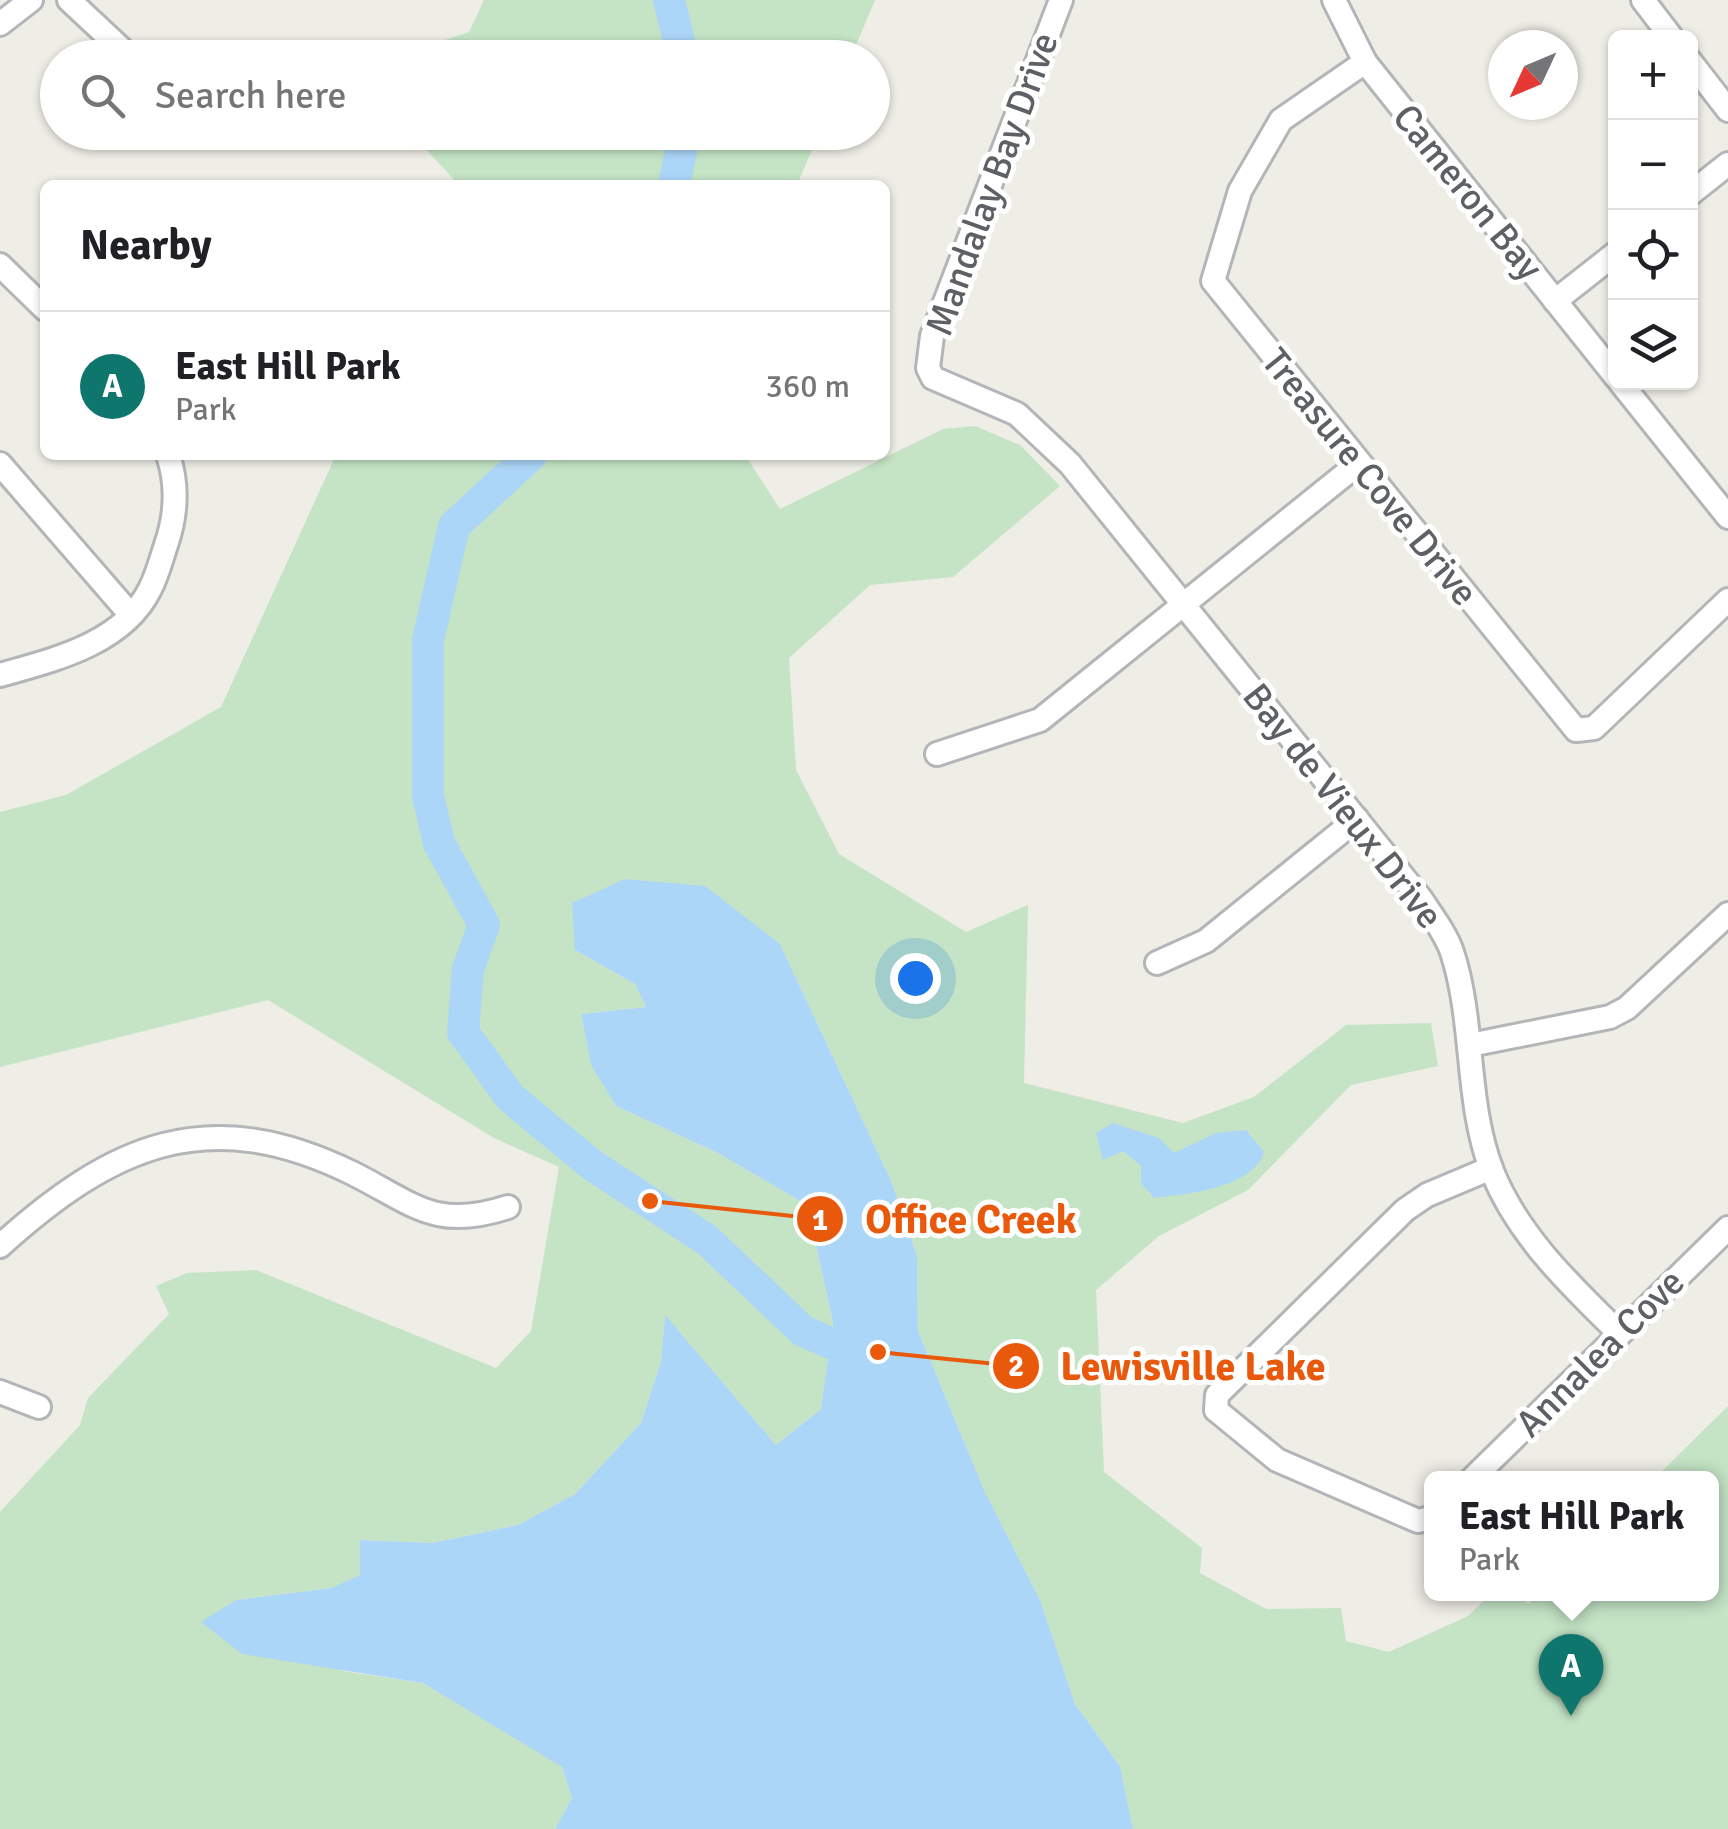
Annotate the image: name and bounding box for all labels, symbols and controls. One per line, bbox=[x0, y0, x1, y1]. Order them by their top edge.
street label: Mandalay Bay Drive bbox=[915, 26, 1069, 342]
north arrow bbox=[1488, 30, 1578, 120]
map controls bbox=[1608, 30, 1698, 390]
button: + bbox=[1608, 30, 1698, 120]
search box bbox=[40, 40, 890, 150]
icon: search bbox=[75, 68, 130, 123]
text: Search here bbox=[155, 72, 347, 119]
street label: Cameron Bay bbox=[1383, 94, 1553, 290]
button: − bbox=[1608, 120, 1698, 210]
button: locate bbox=[1608, 210, 1698, 300]
text: Nearby bbox=[80, 220, 212, 271]
button: layers bbox=[1608, 300, 1698, 390]
street label: Treasure Cove Drive bbox=[1252, 339, 1488, 615]
text: East Hill Park bbox=[175, 343, 401, 390]
text: A bbox=[102, 367, 123, 406]
text: 360 m bbox=[766, 367, 850, 406]
text: Park bbox=[175, 390, 237, 429]
street label: Bay de Vieux Drive bbox=[1233, 674, 1453, 938]
your location bbox=[890, 953, 941, 1004]
callout: Office Creek bbox=[795, 1184, 1096, 1254]
text: Office Creek bbox=[865, 1195, 1077, 1245]
text: 1 bbox=[812, 1202, 828, 1239]
street label: Annalea Cove bbox=[1506, 1259, 1694, 1447]
callout: Lewisville Lake bbox=[991, 1331, 1346, 1401]
text: Lewisville Lake bbox=[1060, 1342, 1326, 1392]
text: 2 bbox=[1008, 1348, 1024, 1385]
popup bbox=[1424, 1471, 1719, 1601]
text: East Hill Park bbox=[1459, 1493, 1684, 1540]
text: Park bbox=[1459, 1540, 1520, 1579]
pin: A bbox=[1538, 1634, 1604, 1716]

